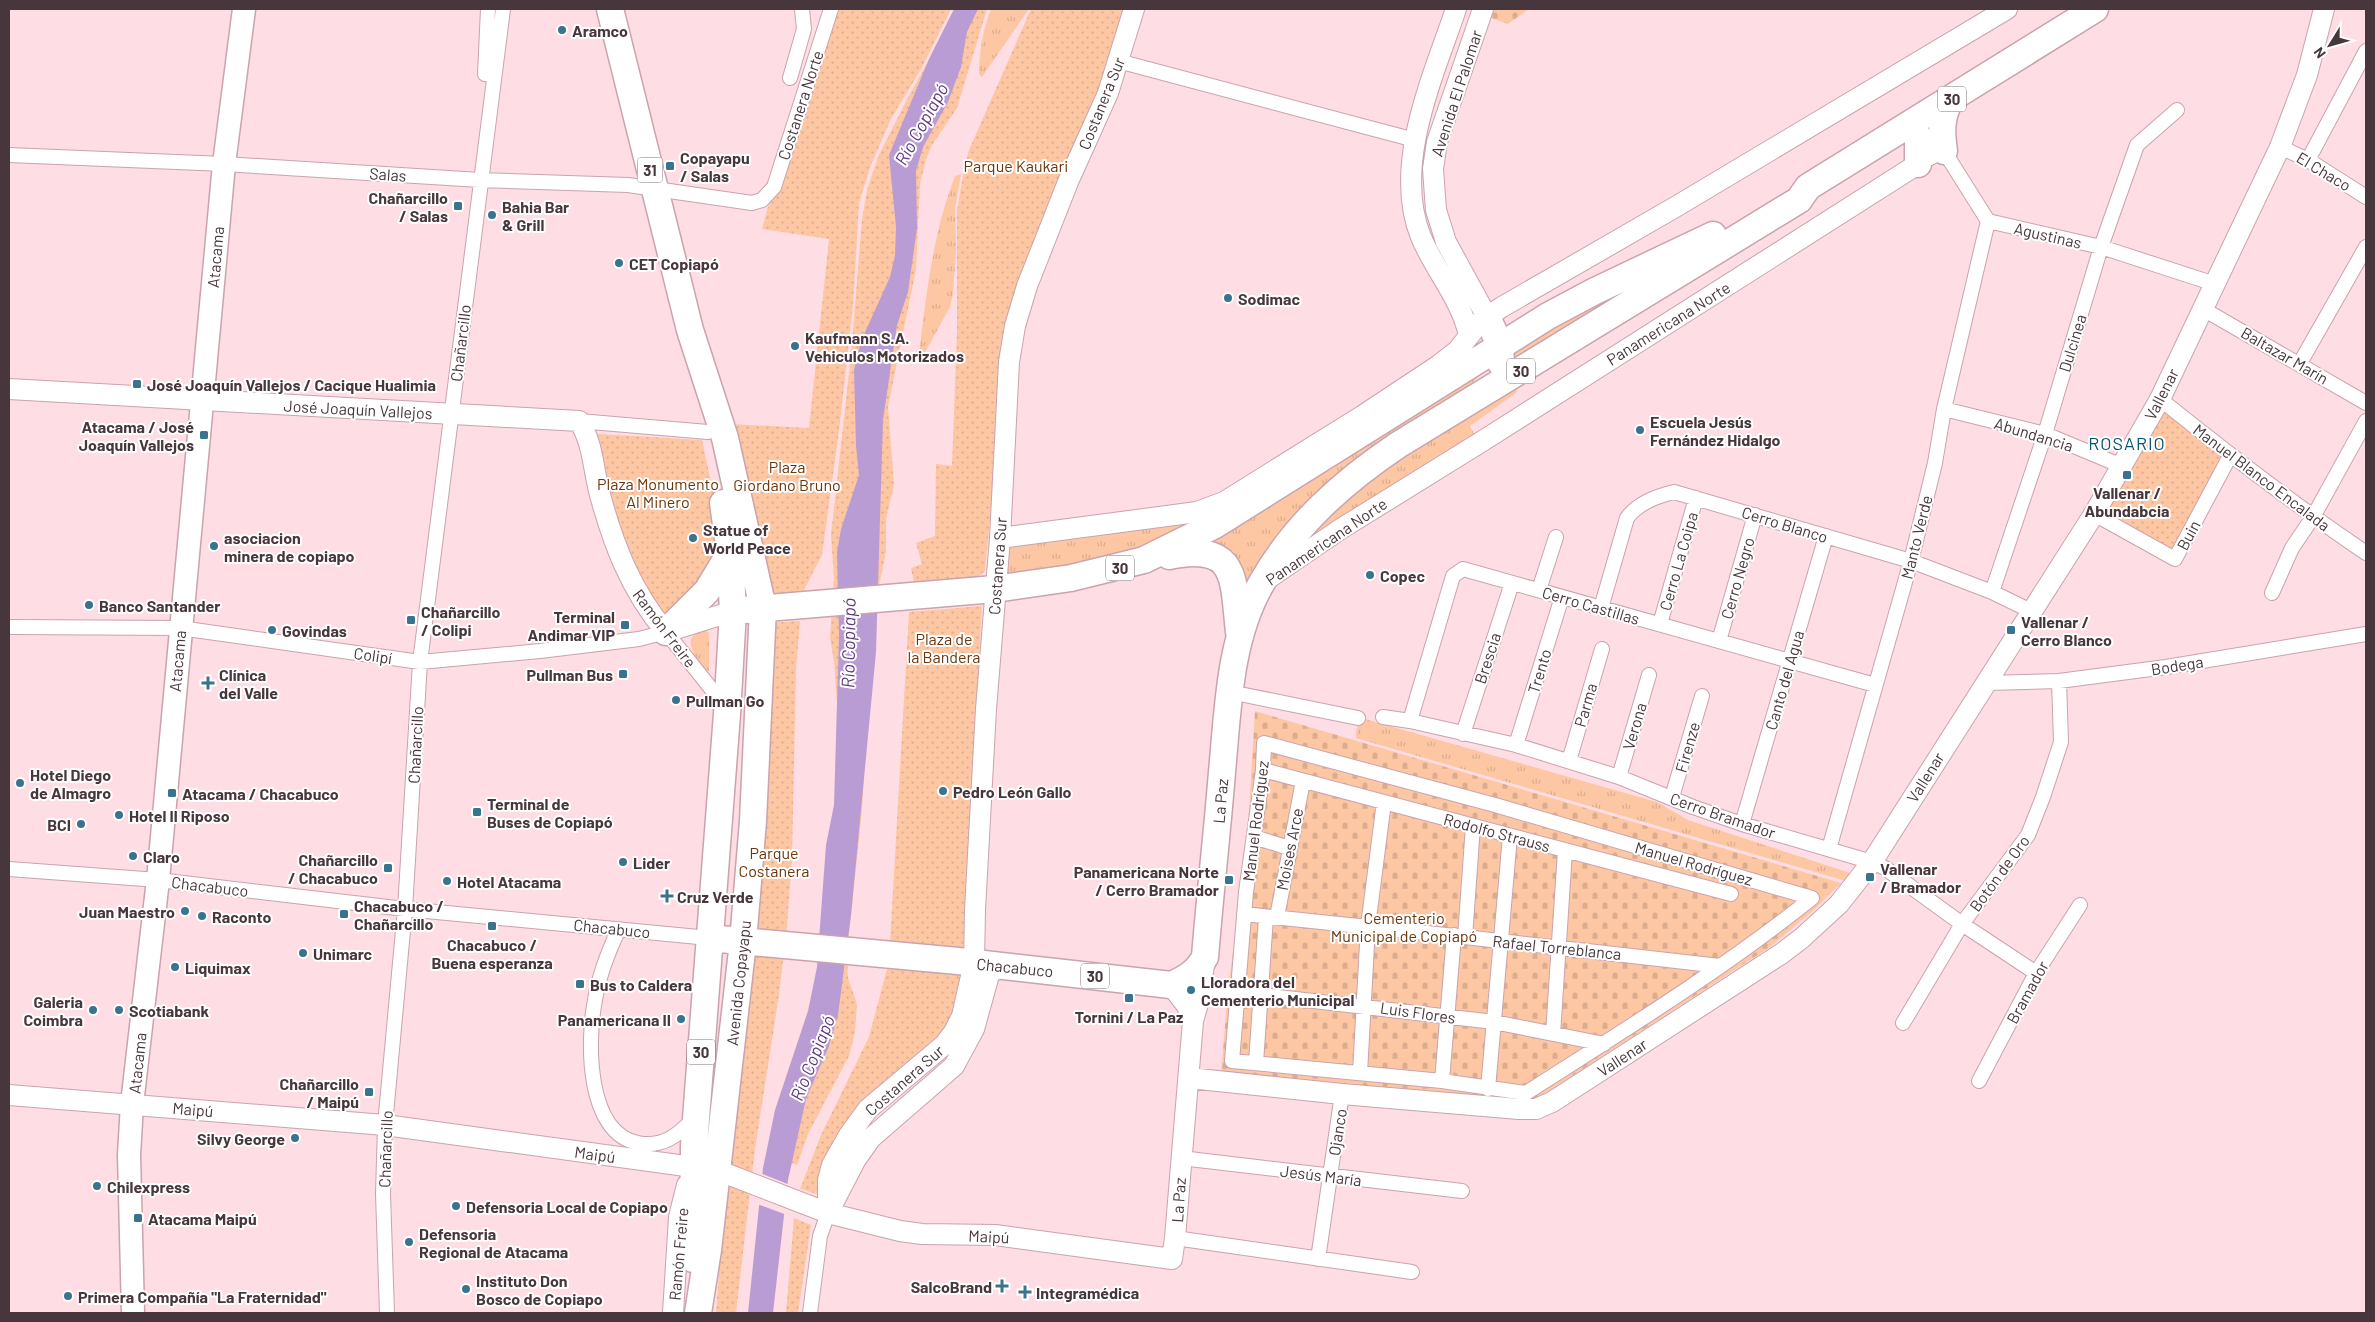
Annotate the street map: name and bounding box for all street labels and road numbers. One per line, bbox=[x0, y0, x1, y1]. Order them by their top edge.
street label: Avenida El Palomar bbox=[1427, 27, 1485, 159]
street label: Costanera Norte bbox=[773, 48, 827, 162]
street label: Costanera Sur bbox=[1074, 54, 1128, 152]
road number: 30 bbox=[1938, 86, 1966, 112]
street label: El Chaco bbox=[2293, 147, 2355, 195]
road number: 31 bbox=[638, 158, 662, 182]
street label: Salas bbox=[369, 163, 407, 185]
street label: Agustinas bbox=[2012, 218, 2084, 252]
street label: Atacama bbox=[203, 226, 227, 288]
street label: Panamericana Norte bbox=[1603, 277, 1733, 369]
street label: Chañarcillo bbox=[446, 303, 474, 383]
street label: Dulcinea bbox=[2054, 312, 2090, 374]
street label: Baltazar Marín bbox=[2238, 322, 2332, 388]
road number: 30 bbox=[1507, 358, 1535, 384]
street label: Vallenar bbox=[2140, 365, 2182, 423]
street label: José Joaquín Vallejos bbox=[283, 396, 433, 422]
street label: Abundancia bbox=[1992, 413, 2076, 455]
street label: Manuel Blanco Encalada bbox=[2190, 419, 2334, 535]
street label: Panamericana Norte bbox=[1262, 493, 1390, 589]
street label: Manto Verde bbox=[1896, 493, 1936, 581]
street label: Cerro Blanco bbox=[1740, 502, 1830, 546]
street label: Cerro La Coipa bbox=[1655, 510, 1701, 612]
street label: Costanera Sur bbox=[984, 516, 1010, 616]
street label: Buin bbox=[2172, 517, 2204, 553]
street label: Cerro Negro bbox=[1716, 535, 1758, 621]
road number: 30 bbox=[1106, 556, 1134, 580]
street label: Cerro Castillas bbox=[1540, 582, 1642, 628]
street label: Ramón Freire bbox=[629, 585, 701, 671]
street label: Canto del Agua bbox=[1761, 628, 1807, 732]
street label: Atacama bbox=[165, 630, 189, 692]
street label: Brescia bbox=[1470, 630, 1504, 686]
street label: Colipí bbox=[353, 643, 394, 667]
street label: Trento bbox=[1523, 646, 1555, 696]
street label: Bodega bbox=[2149, 651, 2205, 679]
street label: Parma bbox=[1570, 681, 1600, 729]
street label: Verona bbox=[1618, 700, 1650, 752]
street label: Chañarcillo bbox=[403, 706, 427, 784]
street label: Firenze bbox=[1671, 720, 1703, 774]
street label: Vallenar bbox=[1902, 748, 1948, 806]
street label: Manuel Rodríguez bbox=[1238, 760, 1272, 882]
street label: La Paz bbox=[1209, 778, 1231, 824]
street label: Cerro Bramador bbox=[1668, 788, 1778, 842]
street label: Moises Arce bbox=[1272, 806, 1306, 892]
street label: Rodolfo Strauss bbox=[1442, 809, 1552, 855]
street label: Botón de Oro bbox=[1965, 831, 2033, 915]
street label: Manuel Rodríguez bbox=[1633, 837, 1755, 889]
street label: Chacabuco bbox=[170, 872, 250, 900]
street label: Chacabuco bbox=[573, 915, 651, 941]
street label: Avenida Copayapu bbox=[722, 919, 754, 1047]
street label: Rafael Torreblanca bbox=[1492, 931, 1622, 963]
street label: Chacabuco bbox=[976, 954, 1054, 980]
street label: Bramador bbox=[2002, 957, 2052, 1027]
road number: 30 bbox=[1081, 964, 1109, 988]
street label: Luis Flores bbox=[1379, 997, 1457, 1027]
street label: Atacama bbox=[124, 1031, 150, 1095]
street label: Vallenar bbox=[1594, 1034, 1651, 1080]
road number: 30 bbox=[687, 1040, 715, 1064]
street label: Costanera Sur bbox=[861, 1041, 947, 1119]
street label: Maipú bbox=[172, 1098, 214, 1120]
street label: Ojanco bbox=[1324, 1107, 1350, 1157]
street label: Chañarcillo bbox=[374, 1110, 396, 1188]
street label: Maipú bbox=[573, 1142, 617, 1166]
street label: Jesús María bbox=[1279, 1161, 1363, 1189]
street label: La Paz bbox=[1167, 1177, 1189, 1223]
street label: Ramón Freire bbox=[664, 1207, 692, 1301]
street label: Maipú bbox=[968, 1225, 1010, 1247]

